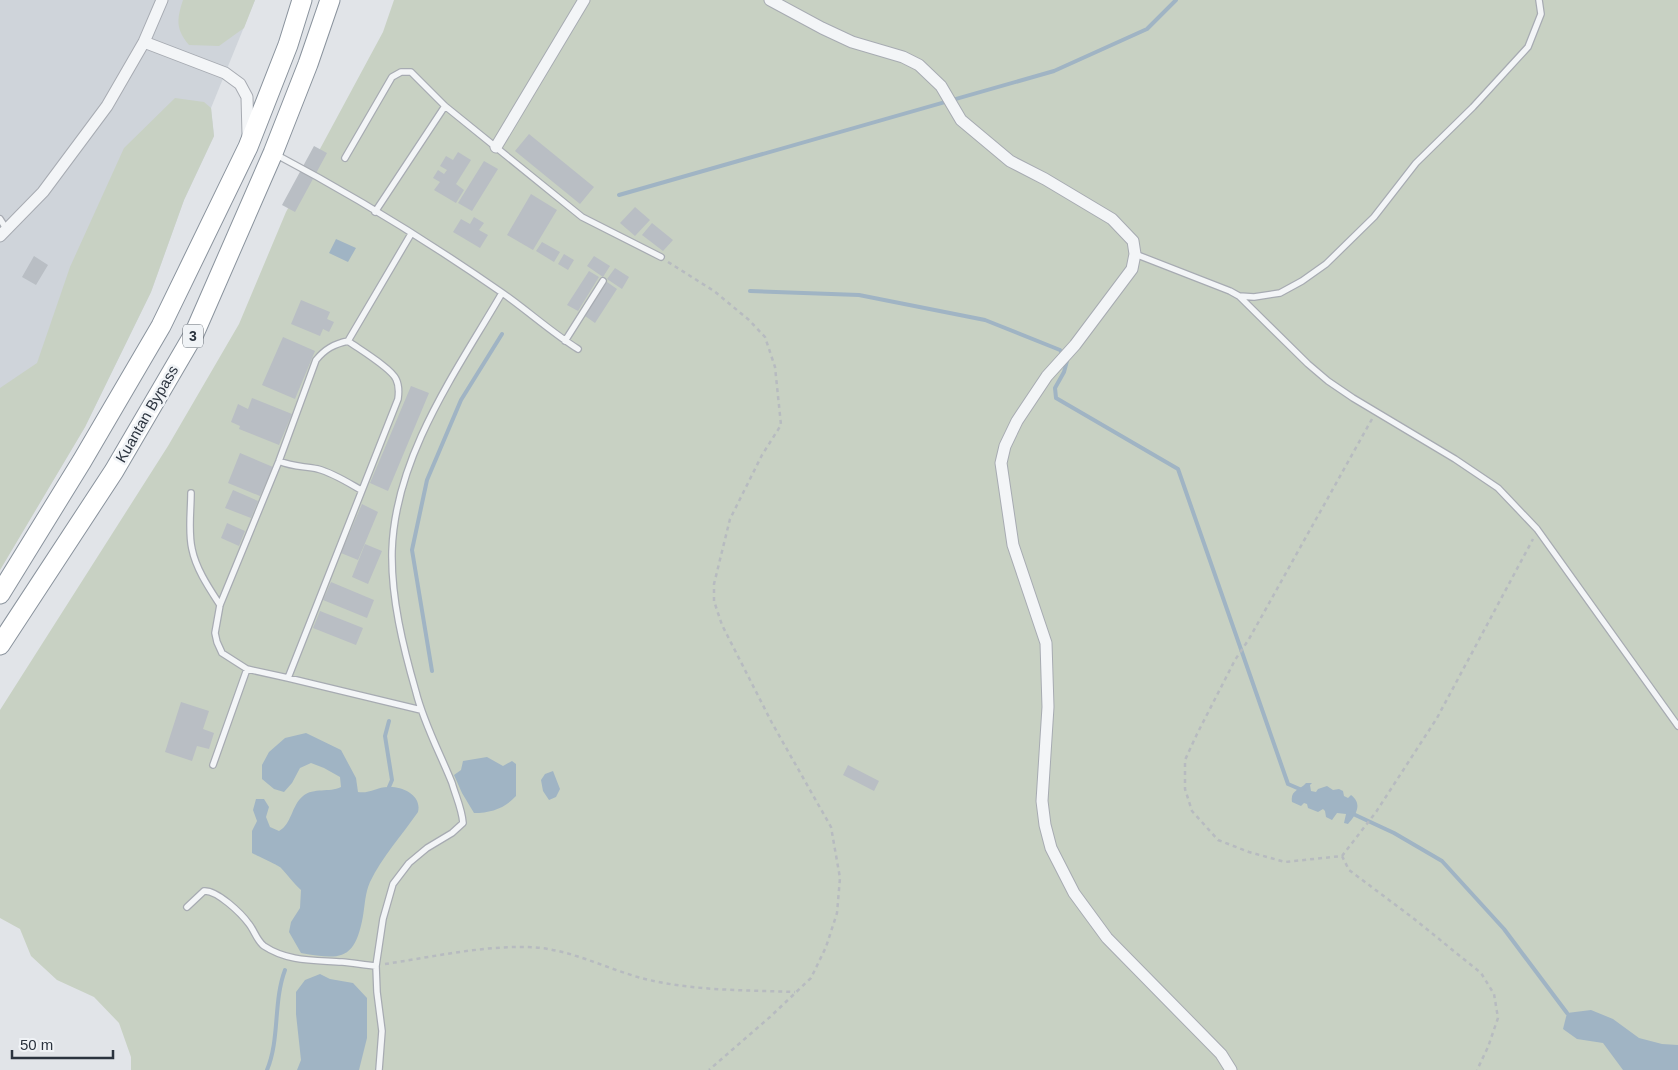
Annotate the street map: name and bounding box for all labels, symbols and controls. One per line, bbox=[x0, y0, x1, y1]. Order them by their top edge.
road number: 3 bbox=[183, 324, 203, 348]
street label: Kuantan Bypass bbox=[112, 362, 181, 465]
scale bar bbox=[12, 1028, 114, 1060]
text: 50 m bbox=[20, 1036, 53, 1053]

